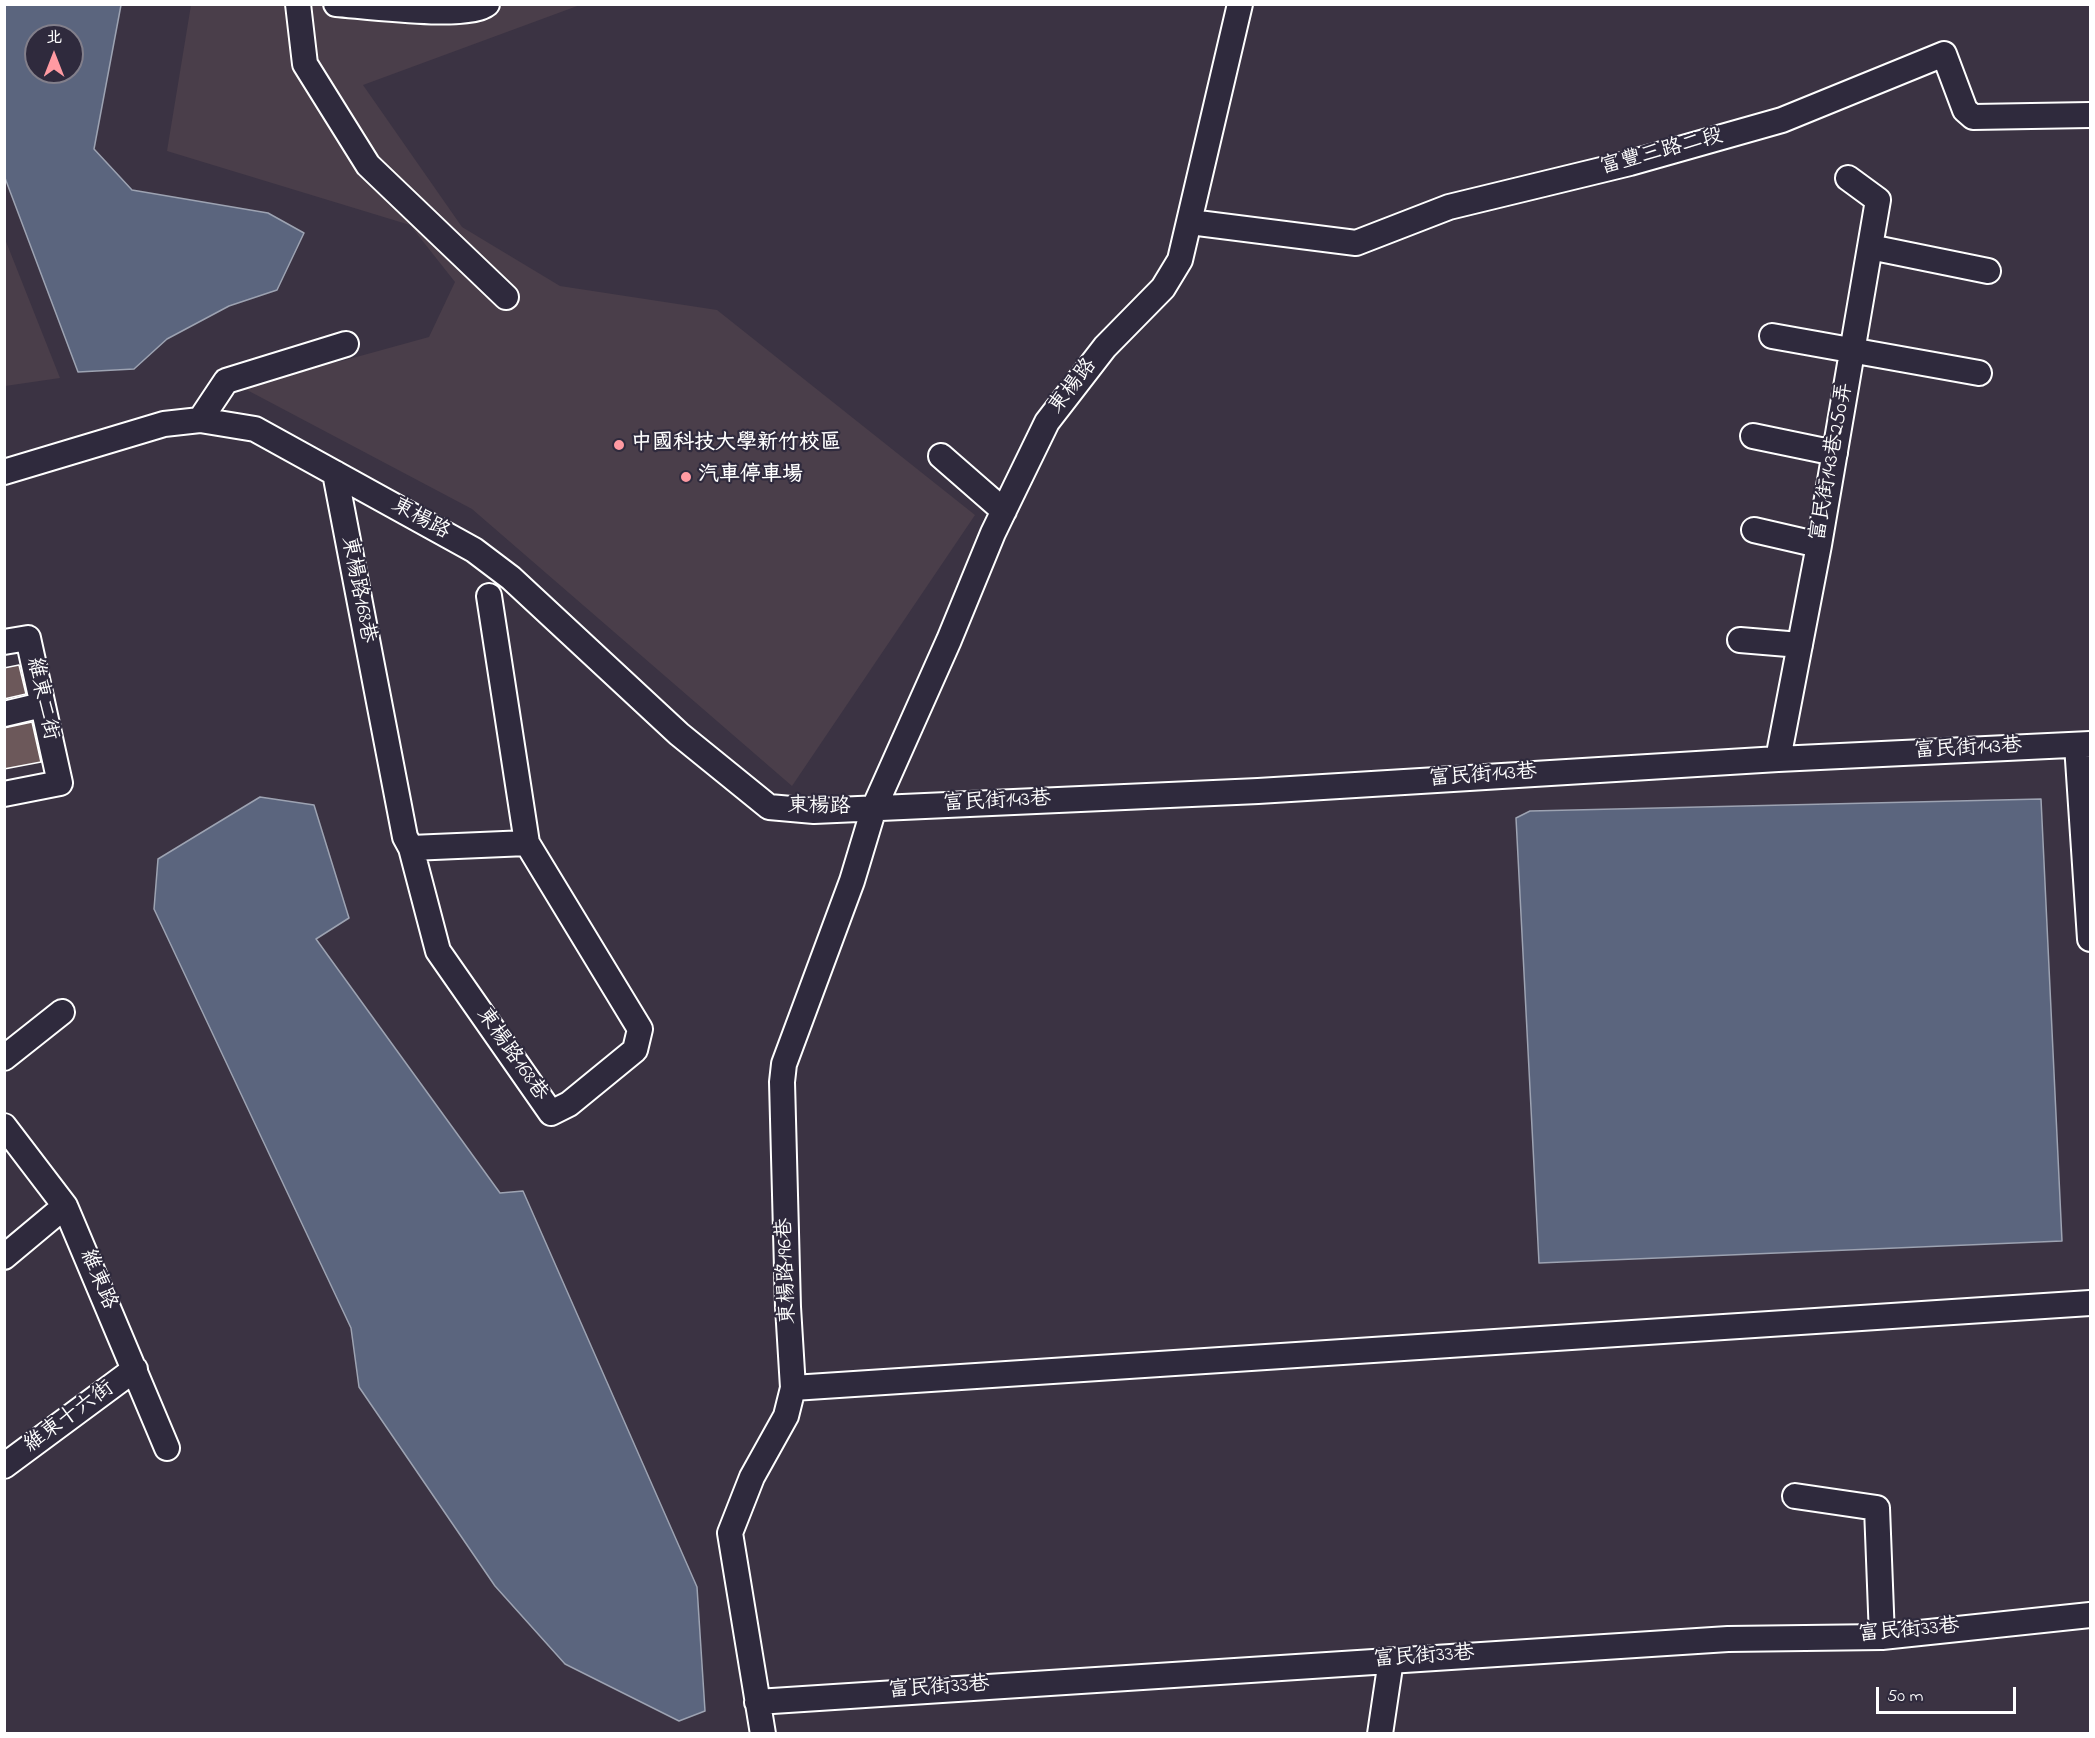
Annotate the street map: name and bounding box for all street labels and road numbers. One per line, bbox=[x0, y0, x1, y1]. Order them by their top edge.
street label: 富豐三路二段 bbox=[1598, 125, 1726, 181]
street label: 東楊路 bbox=[1045, 354, 1103, 420]
street label: 富民街143巷250弄 bbox=[1807, 381, 1859, 543]
street label: 東楊路 bbox=[386, 494, 454, 546]
street label: 東楊路168巷 bbox=[334, 535, 380, 645]
street label: 維東二街 bbox=[20, 655, 62, 743]
street label: 富民街143巷 bbox=[1913, 735, 2023, 765]
street label: 富民街143巷 bbox=[1428, 761, 1538, 793]
street label: 富民街143巷 bbox=[942, 788, 1052, 818]
street label: 東楊路 bbox=[787, 795, 851, 821]
street label: 東楊路168巷 bbox=[470, 1004, 552, 1106]
street label: 東楊路196巷 bbox=[774, 1217, 802, 1325]
street label: 維東路 bbox=[73, 1246, 121, 1314]
street label: 維東十六街 bbox=[20, 1377, 120, 1459]
street label: 富民街33巷 bbox=[1857, 1615, 1961, 1649]
street label: 富民街33巷 bbox=[1373, 1642, 1475, 1674]
street label: 富民街33巷 bbox=[888, 1673, 990, 1705]

